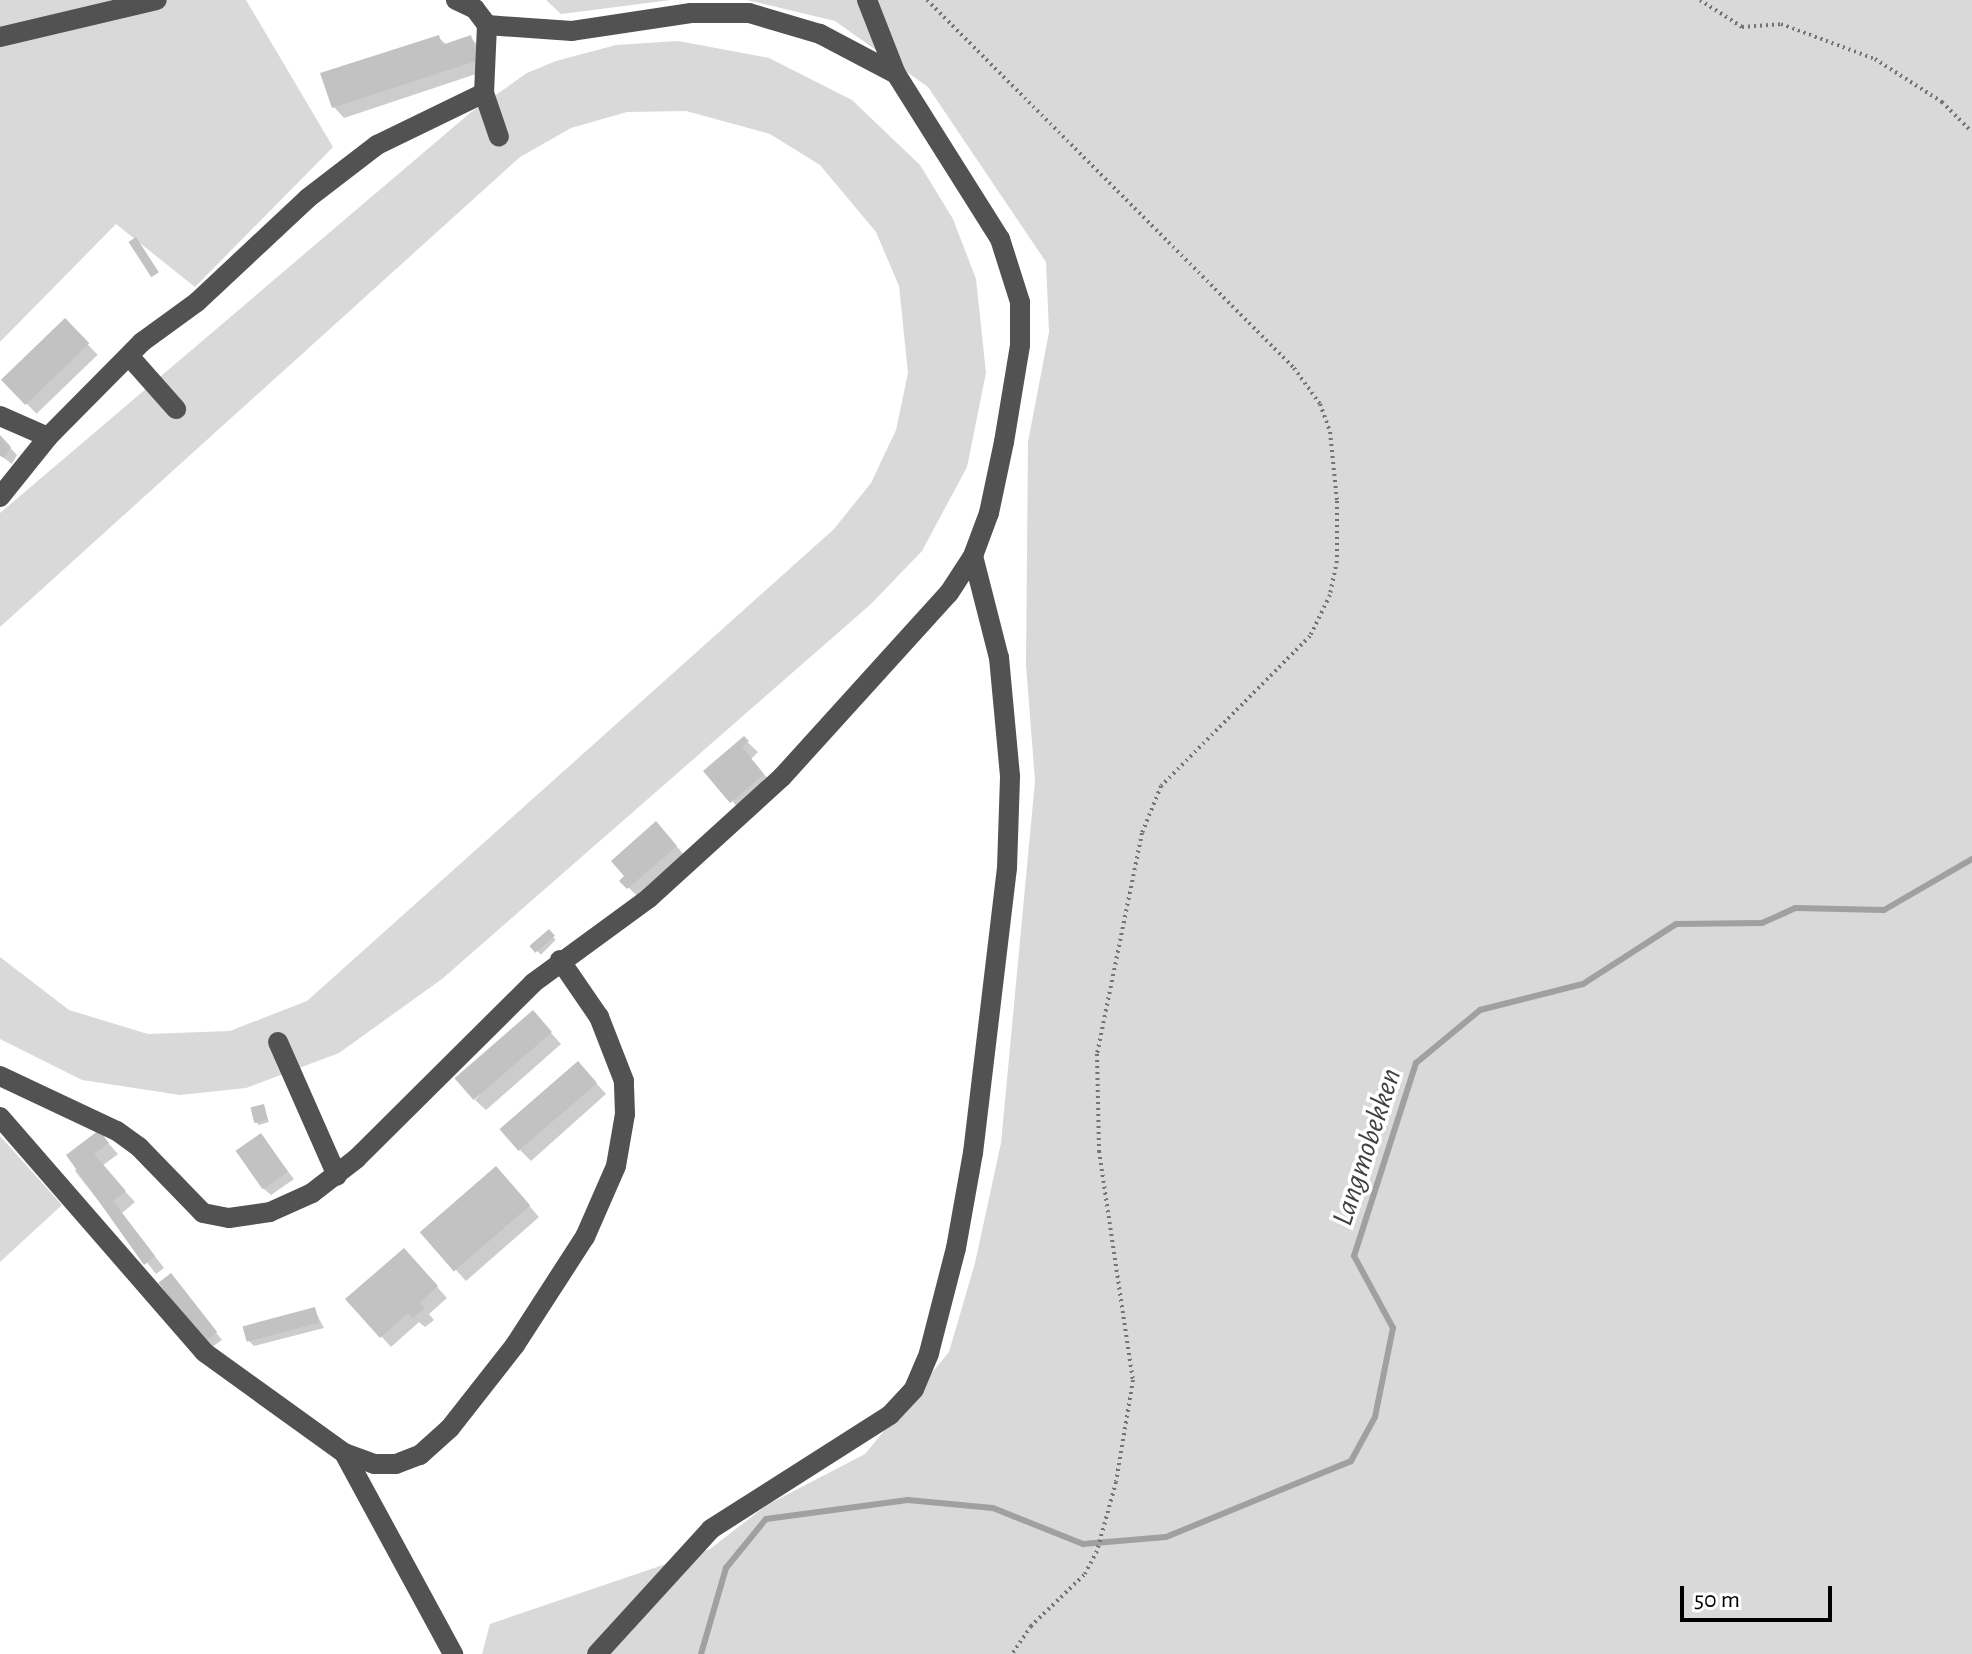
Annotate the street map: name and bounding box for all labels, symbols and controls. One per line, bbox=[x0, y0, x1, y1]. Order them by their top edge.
water label: Langmobekken bbox=[1325, 1064, 1409, 1230]
scale bar bbox=[1684, 1570, 1836, 1620]
text: 50 m bbox=[1694, 1588, 1740, 1612]

